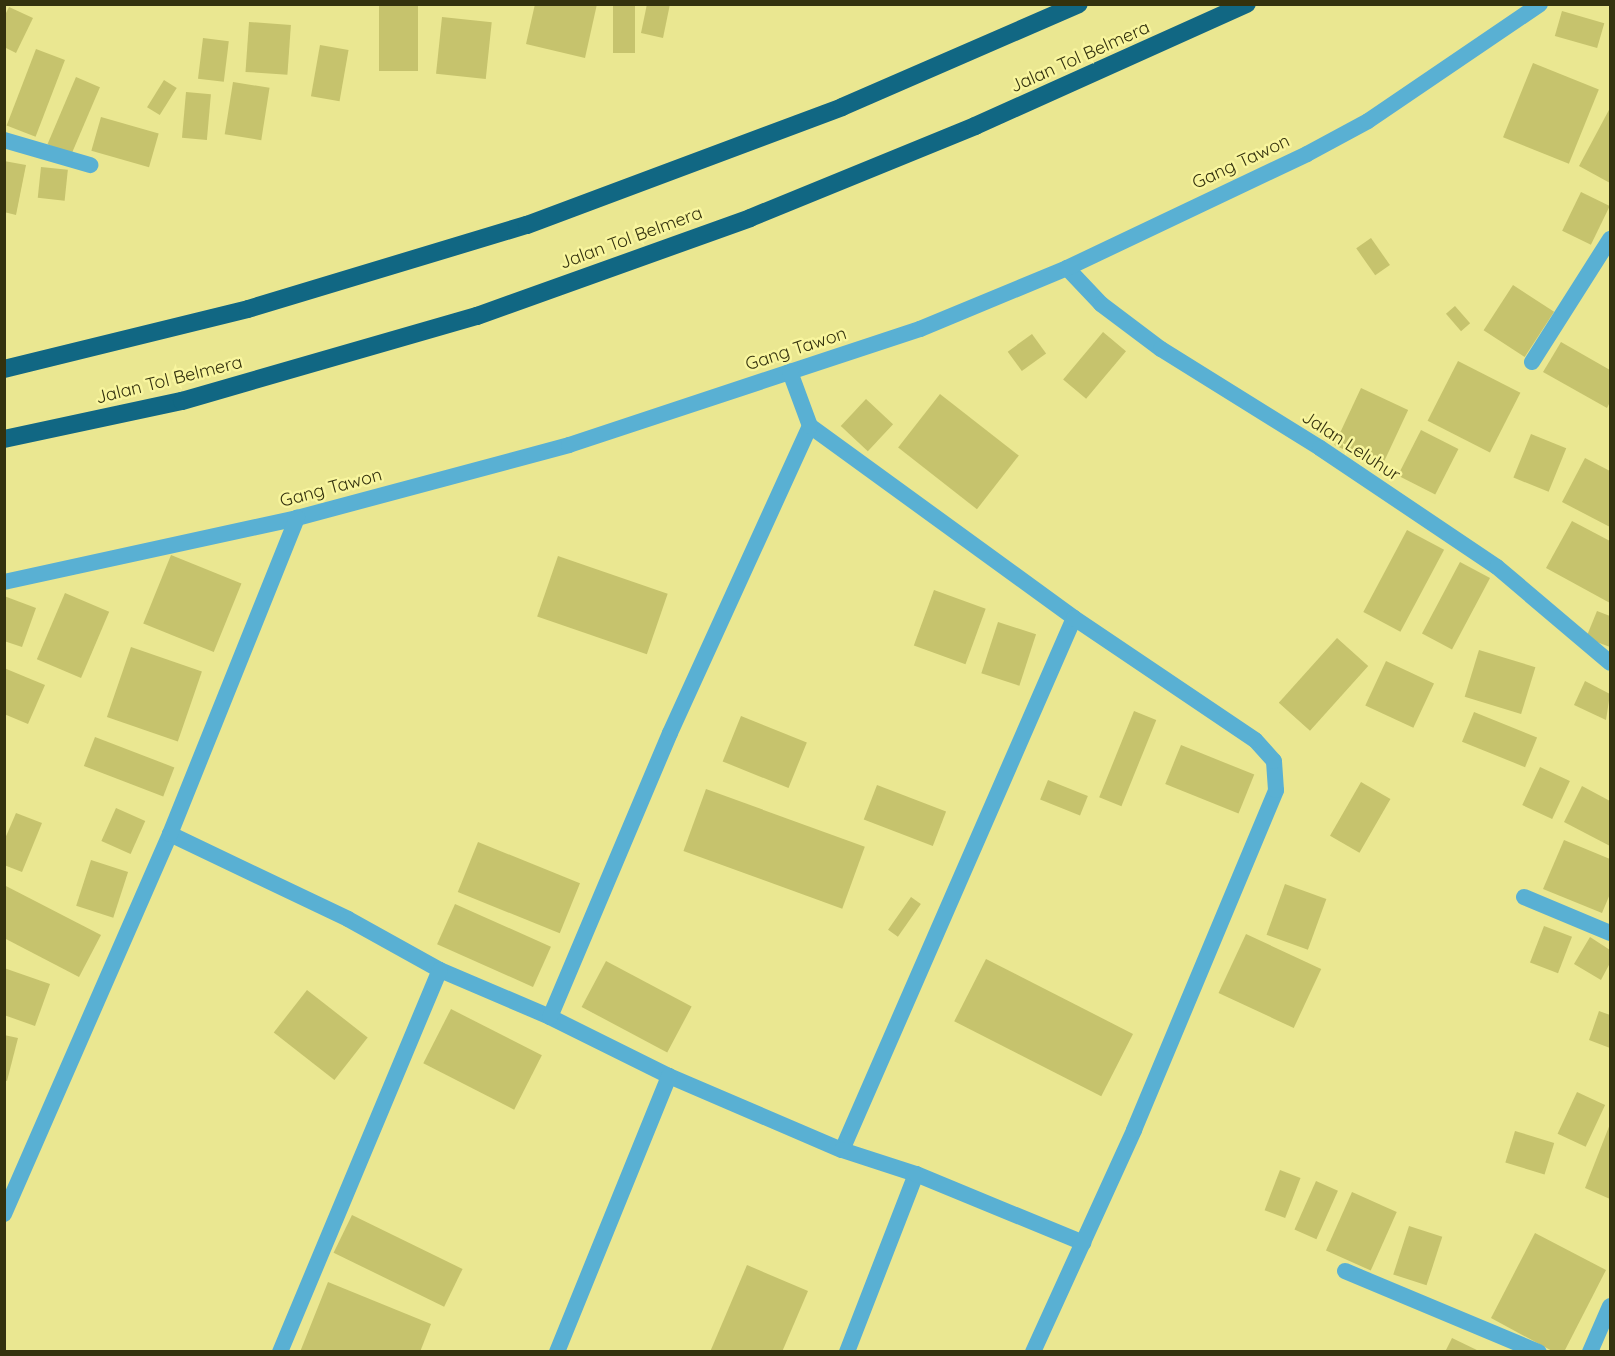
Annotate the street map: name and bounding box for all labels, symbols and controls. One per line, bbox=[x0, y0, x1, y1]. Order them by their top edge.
street label: Jalan Tol Belmera bbox=[1007, 17, 1153, 97]
street label: Gang Tawon bbox=[1189, 130, 1293, 194]
street label: Jalan Tol Belmera bbox=[557, 202, 705, 274]
street label: Gang Tawon bbox=[743, 323, 849, 375]
street label: Jalan Tol Belmera bbox=[93, 351, 245, 409]
street label: Jalan Leluhur bbox=[1298, 406, 1404, 486]
street label: Gang Tawon bbox=[278, 464, 384, 512]

